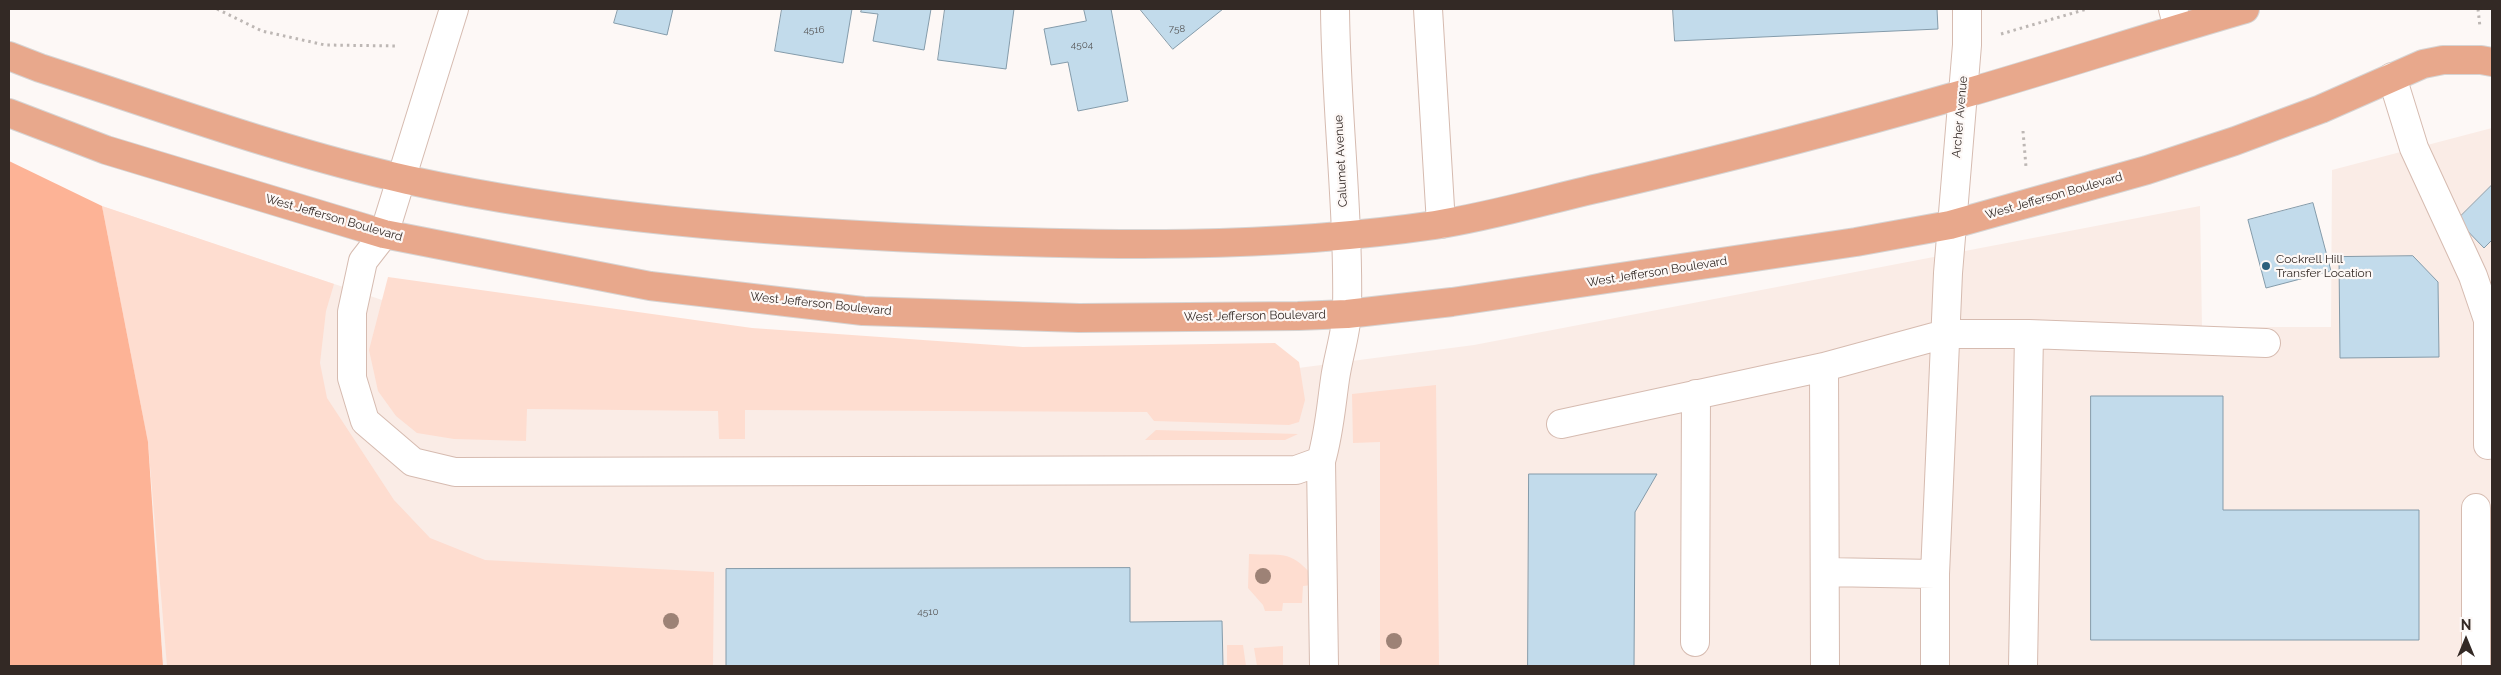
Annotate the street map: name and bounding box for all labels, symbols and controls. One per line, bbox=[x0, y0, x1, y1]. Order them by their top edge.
house number: 758 bbox=[1169, 23, 1185, 35]
house number: 4516 bbox=[803, 24, 825, 36]
house number: 4504 bbox=[1071, 39, 1093, 51]
street label: Archer Avenue bbox=[1949, 75, 1971, 159]
street label: Calumet Avenue bbox=[1331, 115, 1351, 207]
street label: West Jefferson Boulevard bbox=[1984, 170, 2124, 222]
street label: West Jefferson Boulevard bbox=[264, 192, 404, 244]
place label: Cockrell Hill Transfer Location bbox=[2276, 252, 2372, 280]
street label: West Jefferson Boulevard bbox=[1586, 254, 1728, 290]
marker: Cockrell Hill Transfer Location bbox=[2260, 260, 2272, 272]
street label: West Jefferson Boulevard bbox=[750, 289, 892, 319]
street label: West Jefferson Boulevard bbox=[1184, 308, 1326, 324]
house number: 4510 bbox=[917, 606, 939, 618]
north arrow bbox=[2441, 615, 2491, 665]
text: N bbox=[2461, 617, 2471, 633]

